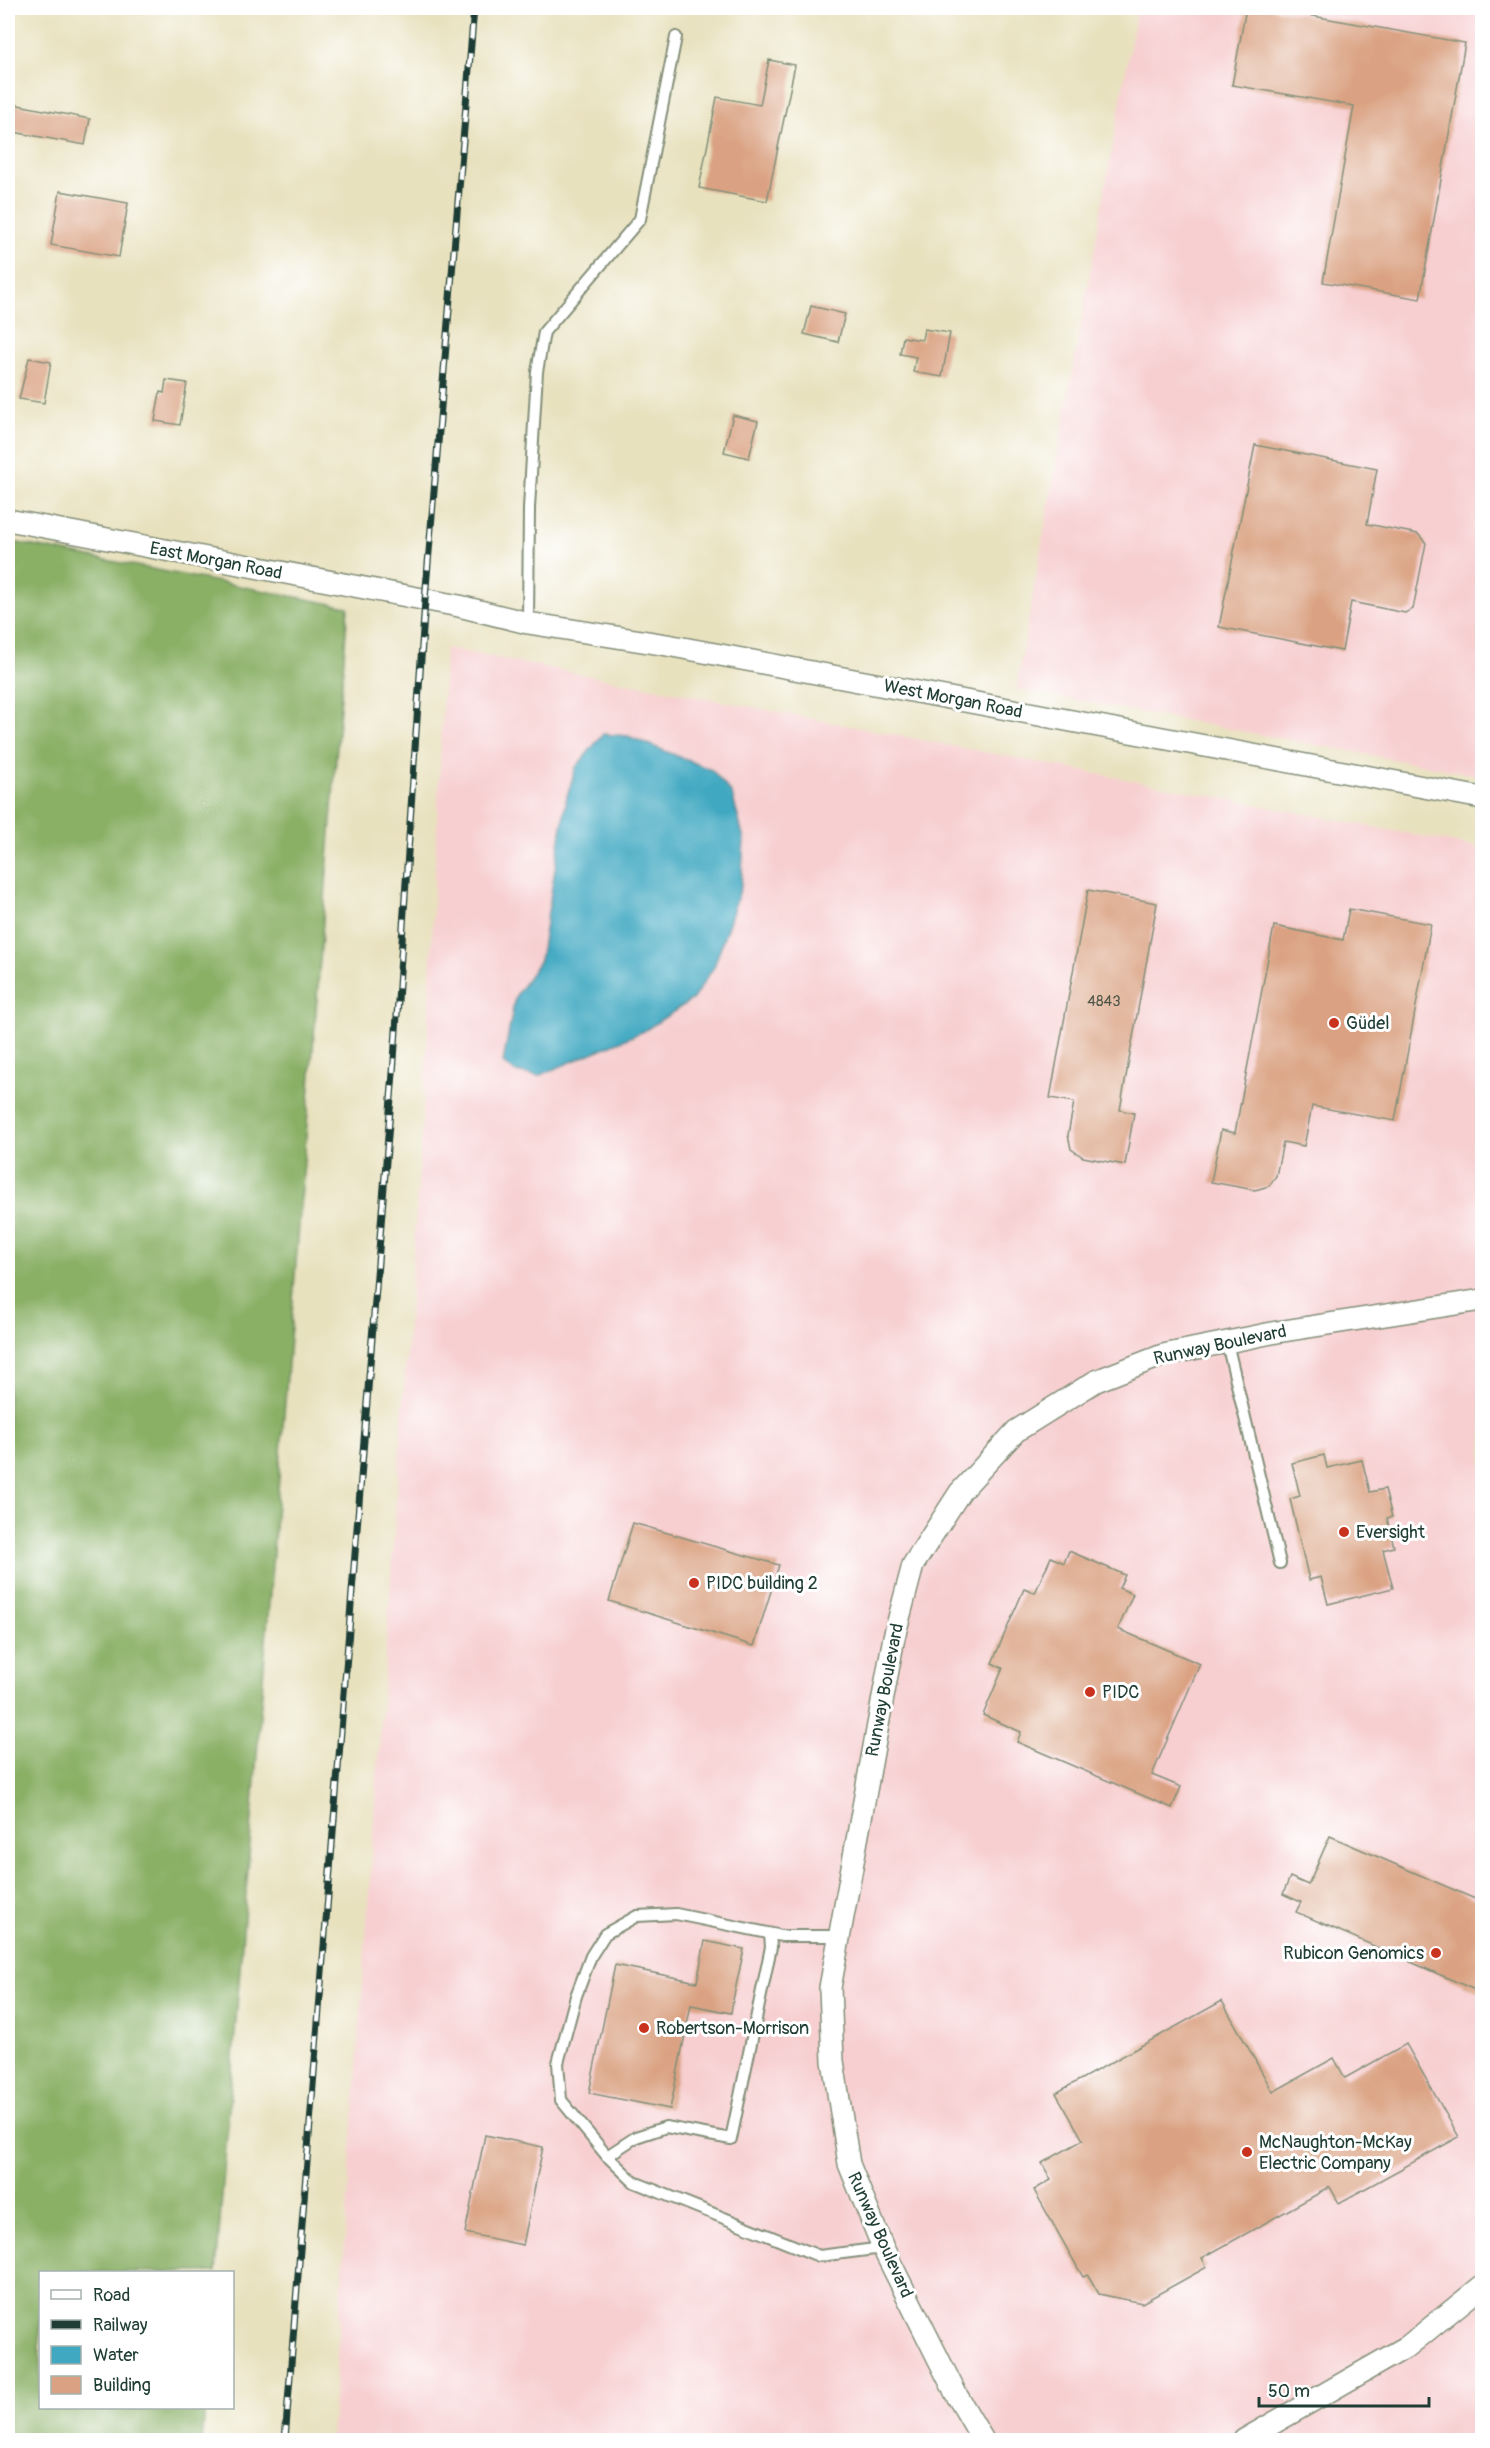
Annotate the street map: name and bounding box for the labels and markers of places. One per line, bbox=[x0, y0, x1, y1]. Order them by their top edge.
place label: Güdel bbox=[1346, 1012, 1389, 1035]
marker: Güdel bbox=[1327, 1016, 1341, 1030]
place label: Eversight bbox=[1356, 1521, 1426, 1544]
marker: Eversight bbox=[1337, 1525, 1351, 1539]
place label: PIDC building 2 bbox=[706, 1572, 818, 1595]
marker: PIDC building 2 bbox=[687, 1576, 701, 1590]
place label: PIDC bbox=[1102, 1681, 1139, 1704]
marker: PIDC bbox=[1083, 1685, 1097, 1699]
place label: Rubicon Genomics bbox=[1283, 1942, 1424, 1965]
marker: Rubicon Genomics bbox=[1429, 1946, 1443, 1960]
place label: Robertson-Morrison bbox=[656, 2017, 809, 2040]
marker: Robertson-Morrison bbox=[637, 2021, 651, 2035]
place label: McNaughton-McKay Electric Company bbox=[1259, 2131, 1412, 2175]
marker: McNaughton-McKay Electric Company bbox=[1240, 2145, 1254, 2159]

